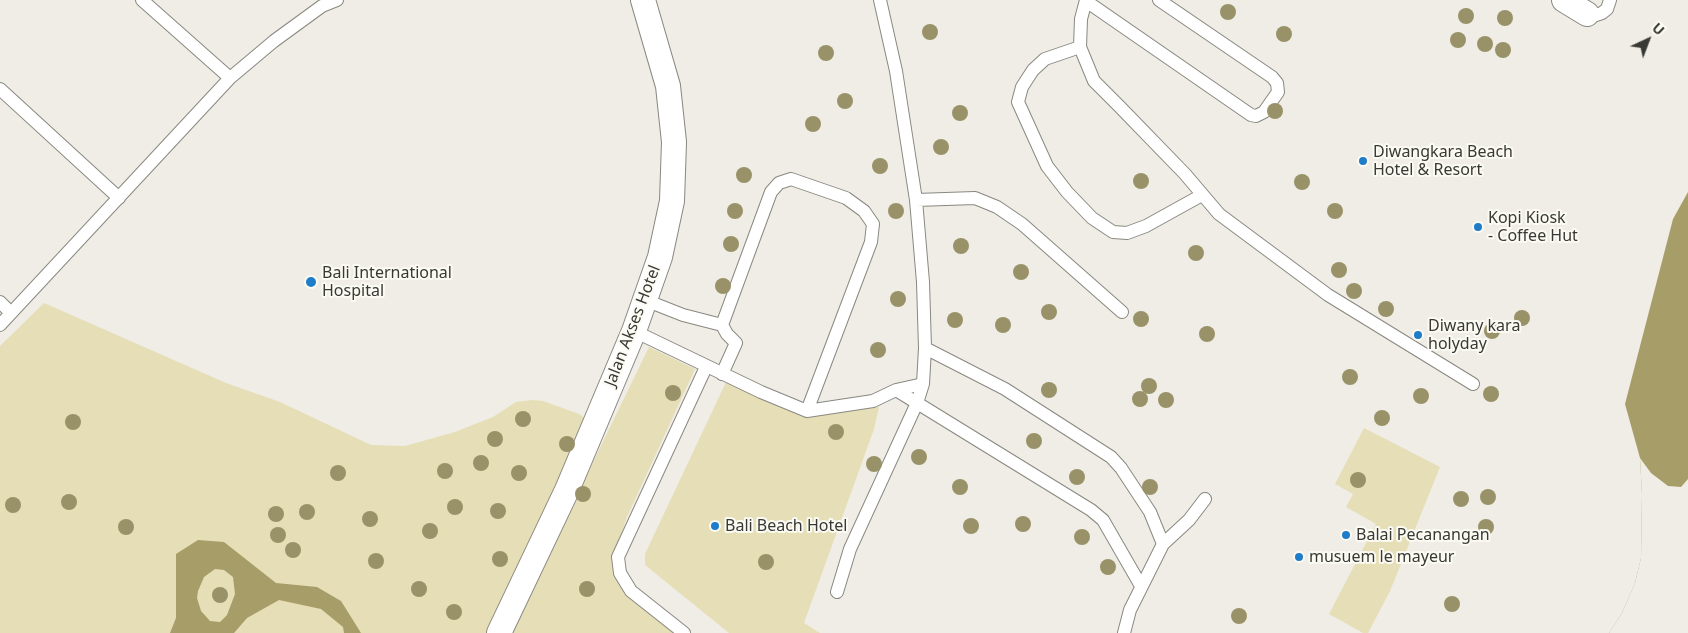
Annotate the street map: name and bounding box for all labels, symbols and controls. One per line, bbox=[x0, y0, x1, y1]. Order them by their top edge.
north arrow bbox=[1623, 15, 1673, 65]
text: U bbox=[1648, 18, 1669, 39]
place label: Diwangkara Beach Hotel & Resort bbox=[1373, 142, 1513, 180]
marker: Diwangkara Beach Hotel & Resort bbox=[1357, 155, 1369, 167]
place label: Kopi Kiosk - Coffee Hut bbox=[1488, 208, 1578, 246]
marker: Kopi Kiosk - Coffee Hut bbox=[1472, 221, 1484, 233]
place label: Bali International Hospital bbox=[322, 263, 452, 301]
street label: Jalan Akses Hotel bbox=[601, 263, 665, 389]
marker: Bali International Hospital bbox=[304, 275, 318, 289]
place label: Diwany kara holyday bbox=[1428, 316, 1520, 354]
marker: Diwany kara holyday bbox=[1412, 329, 1424, 341]
place label: Bali Beach Hotel bbox=[725, 516, 847, 536]
marker: Bali Beach Hotel bbox=[709, 520, 721, 532]
place label: Balai Pecanangan bbox=[1356, 525, 1490, 545]
marker: Balai Pecanangan bbox=[1340, 529, 1352, 541]
place label: musuem le mayeur bbox=[1309, 547, 1454, 567]
marker: musuem le mayeur bbox=[1293, 551, 1305, 563]

